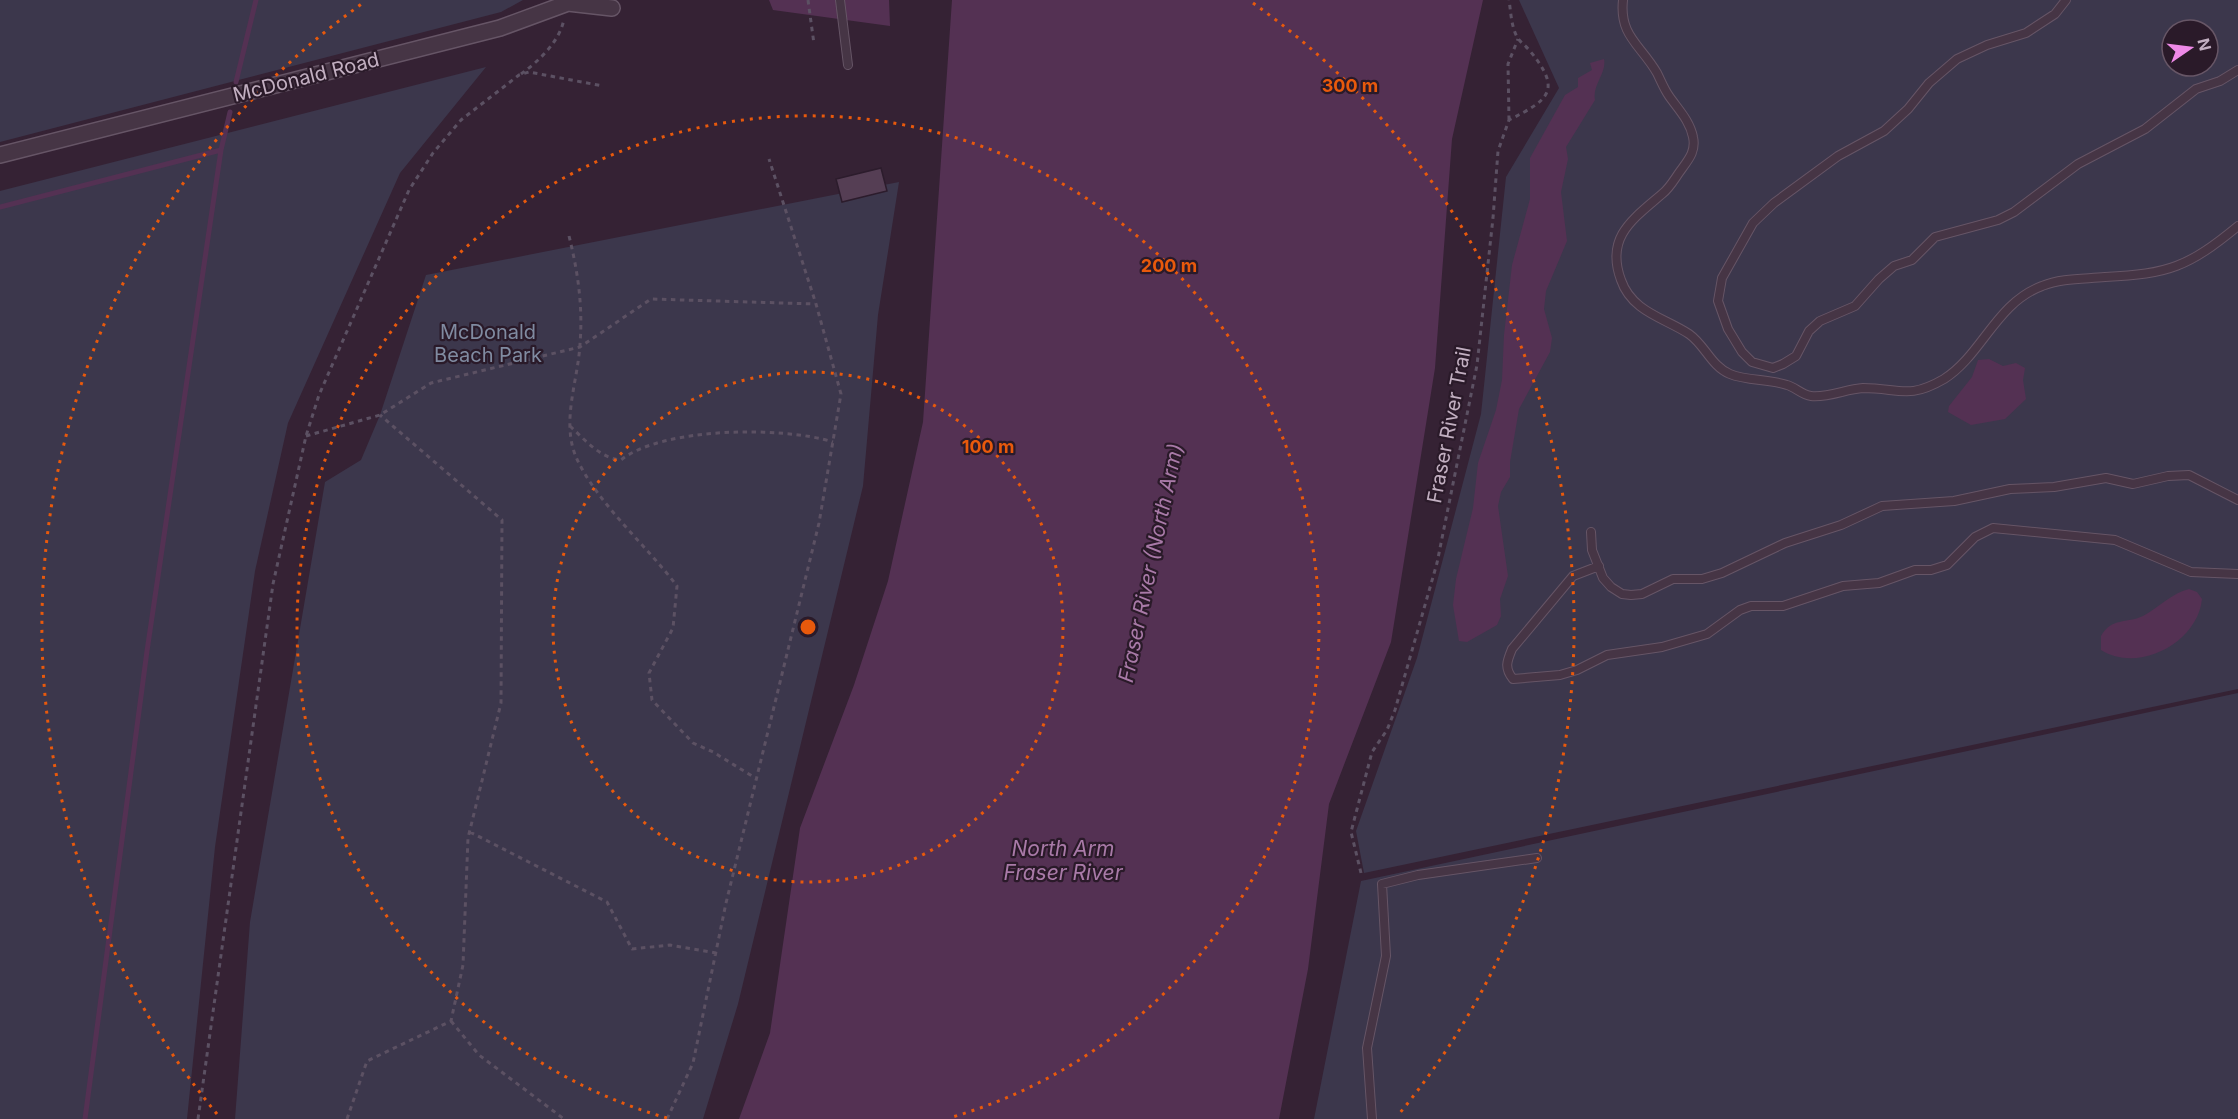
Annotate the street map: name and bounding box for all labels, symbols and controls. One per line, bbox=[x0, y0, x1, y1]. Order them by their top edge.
north arrow bbox=[2160, 18, 2220, 78]
text: N bbox=[2193, 36, 2216, 53]
street label: McDonald Road bbox=[230, 47, 382, 107]
text: 300 m bbox=[1322, 75, 1378, 96]
text: 200 m bbox=[1141, 255, 1197, 276]
park label: McDonald Beach Park bbox=[434, 320, 542, 367]
street label: Fraser River Trail bbox=[1422, 345, 1476, 505]
text: 100 m bbox=[962, 436, 1014, 457]
water label: Fraser River (North Arm) bbox=[1113, 441, 1188, 685]
centre of rings bbox=[798, 617, 818, 637]
water label: North Arm Fraser River bbox=[1003, 836, 1124, 885]

